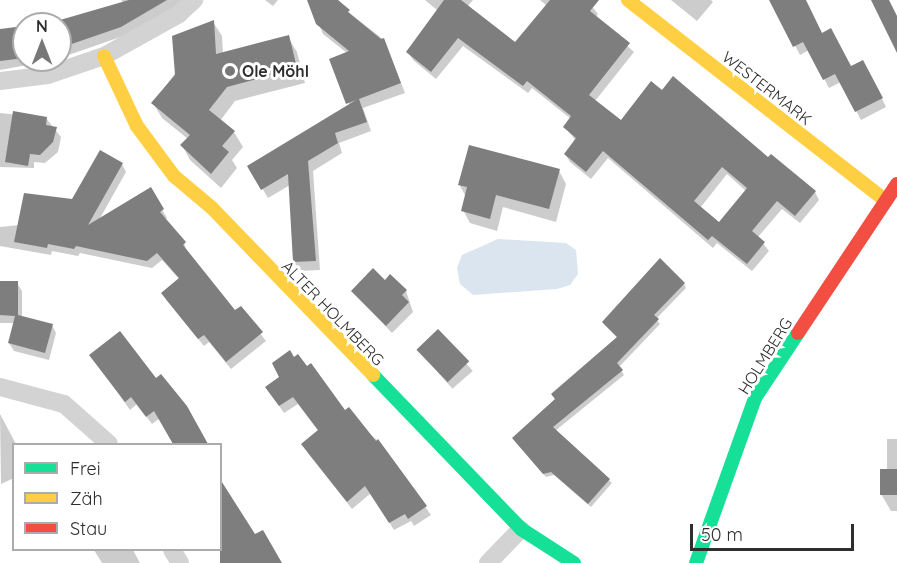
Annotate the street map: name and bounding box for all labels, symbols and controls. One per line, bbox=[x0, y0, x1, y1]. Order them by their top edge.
north arrow bbox=[12, 12, 72, 72]
text: N bbox=[36, 16, 48, 36]
street label: WESTERMARK bbox=[718, 47, 816, 129]
place label: Ole Möhl bbox=[242, 61, 309, 81]
marker: Ole Möhl bbox=[223, 64, 237, 78]
street label: ALTER HOLMBERG bbox=[278, 257, 388, 369]
street label: HOLMBERG bbox=[734, 314, 796, 398]
legend bbox=[12, 443, 222, 551]
text: Frei bbox=[70, 457, 101, 480]
text: Zäh bbox=[70, 487, 103, 510]
scale bar bbox=[693, 512, 856, 550]
text: Stau bbox=[70, 517, 107, 540]
text: 50 m bbox=[701, 523, 743, 546]

